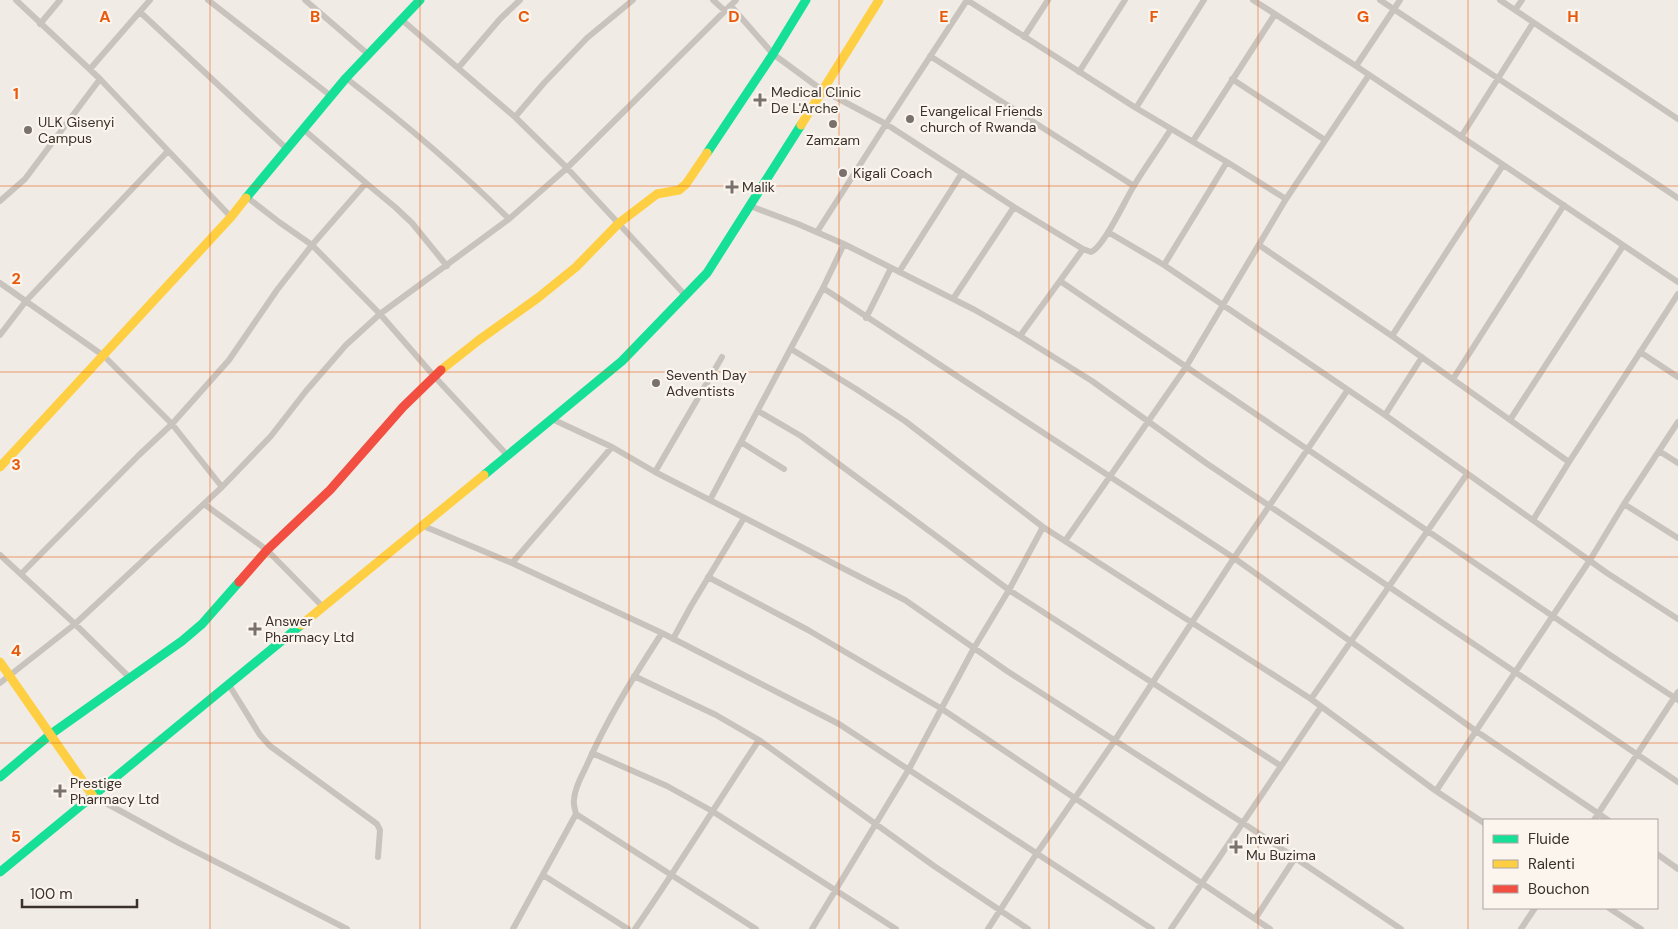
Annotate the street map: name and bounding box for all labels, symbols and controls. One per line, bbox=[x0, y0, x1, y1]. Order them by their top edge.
text: A bbox=[99, 6, 111, 27]
text: B bbox=[310, 6, 320, 27]
text: C bbox=[518, 6, 530, 27]
text: D bbox=[728, 6, 740, 27]
text: E bbox=[939, 6, 949, 27]
text: F bbox=[1150, 6, 1159, 27]
text: G bbox=[1357, 6, 1369, 27]
text: H bbox=[1567, 6, 1579, 27]
text: 1 bbox=[13, 83, 19, 104]
place label: Medical Clinic De L'Arche bbox=[771, 83, 861, 117]
marker: Medical Clinic De L'Arche bbox=[753, 93, 767, 107]
place label: Evangelical Friends church of Rwanda bbox=[920, 102, 1043, 136]
place label: ULK Gisenyi Campus bbox=[38, 113, 114, 147]
marker: Evangelical Friends church of Rwanda bbox=[904, 113, 916, 125]
marker: Zamzam bbox=[827, 118, 839, 130]
marker: ULK Gisenyi Campus bbox=[22, 124, 34, 136]
place label: Zamzam bbox=[806, 131, 860, 149]
place label: Kigali Coach bbox=[853, 164, 932, 182]
marker: Kigali Coach bbox=[837, 167, 849, 179]
place label: Malik bbox=[742, 178, 775, 196]
marker: Malik bbox=[726, 181, 738, 193]
text: 2 bbox=[11, 268, 21, 289]
place label: Seventh Day Adventists bbox=[666, 366, 747, 400]
marker: Seventh Day Adventists bbox=[650, 377, 662, 389]
text: 3 bbox=[11, 454, 21, 475]
place label: Answer Pharmacy Ltd bbox=[265, 612, 354, 646]
marker: Answer Pharmacy Ltd bbox=[249, 623, 261, 635]
text: 4 bbox=[11, 640, 21, 661]
place label: Prestige Pharmacy Ltd bbox=[70, 774, 159, 808]
marker: Prestige Pharmacy Ltd bbox=[54, 785, 66, 797]
legend bbox=[1483, 819, 1658, 909]
text: 5 bbox=[11, 826, 21, 847]
text: Fluide bbox=[1528, 829, 1570, 849]
place label: Intwari Mu Buzima bbox=[1246, 830, 1316, 864]
marker: Intwari Mu Buzima bbox=[1230, 841, 1242, 853]
text: Ralenti bbox=[1528, 854, 1575, 874]
scale bar bbox=[22, 876, 138, 908]
text: Bouchon bbox=[1528, 879, 1589, 899]
text: 100 m bbox=[30, 884, 73, 904]

